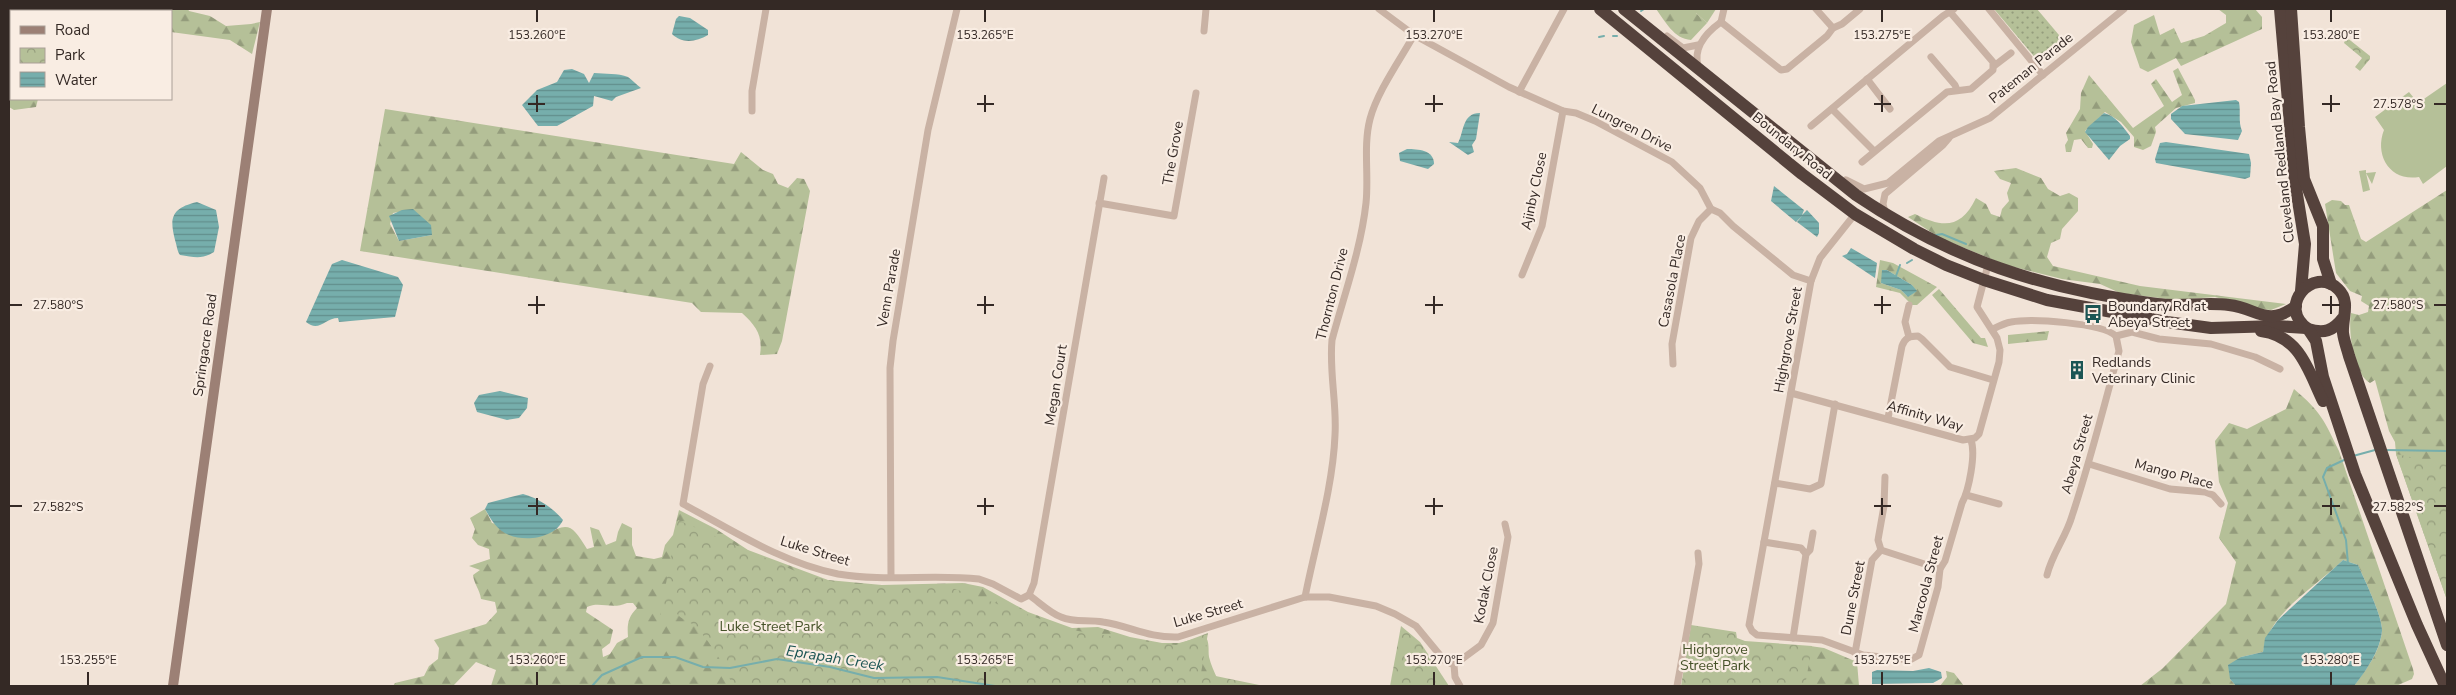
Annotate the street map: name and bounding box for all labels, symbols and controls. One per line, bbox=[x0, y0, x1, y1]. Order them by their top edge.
legend bbox=[10, 10, 172, 100]
text: Road bbox=[55, 20, 90, 40]
text: 153.260°E bbox=[508, 27, 566, 43]
text: 153.265°E bbox=[956, 27, 1014, 43]
text: 153.270°E bbox=[1405, 27, 1463, 43]
text: 153.275°E bbox=[1853, 27, 1911, 43]
text: 153.280°E bbox=[2302, 27, 2360, 43]
street label: Pateman Parade bbox=[1985, 28, 2077, 108]
text: Park bbox=[55, 45, 85, 65]
street label: Cleveland Redland Bay Road bbox=[2261, 60, 2299, 244]
text: Water bbox=[55, 70, 98, 90]
text: 27.578°S bbox=[2373, 96, 2423, 112]
street label: Lungren Drive bbox=[1588, 99, 1676, 157]
street label: Boundary Road bbox=[1748, 108, 1836, 184]
street label: The Grove bbox=[1158, 119, 1188, 187]
street label: Ajinby Close bbox=[1516, 150, 1552, 232]
street label: Casasola Place bbox=[1654, 233, 1690, 329]
street label: Thornton Drive bbox=[1311, 246, 1353, 342]
street label: Venn Parade bbox=[873, 247, 905, 330]
street label: Highgrove Street bbox=[1769, 285, 1807, 394]
street label: Springacre Road bbox=[188, 292, 222, 398]
text: 27.580°S bbox=[33, 297, 83, 313]
place label: Boundary Rd at Abeya Street bbox=[2108, 297, 2206, 332]
text: 27.580°S bbox=[2373, 297, 2423, 313]
bus stop icon: Boundary Rd at Abeya Street bbox=[2082, 303, 2104, 325]
street label: Megan Court bbox=[1040, 343, 1072, 427]
place label: Redlands Veterinary Clinic bbox=[2091, 353, 2195, 388]
building icon: Redlands Veterinary Clinic bbox=[2066, 359, 2088, 381]
street label: Affinity Way bbox=[1885, 396, 1966, 436]
street label: Abeya Street bbox=[2057, 412, 2097, 496]
street label: Mango Place bbox=[2132, 454, 2216, 494]
text: 27.582°S bbox=[33, 499, 83, 515]
text: 27.582°S bbox=[2373, 499, 2423, 515]
street label: Luke Street bbox=[778, 531, 852, 571]
street label: Marcoola Street bbox=[1904, 533, 1948, 635]
street label: Kodak Close bbox=[1469, 545, 1503, 625]
street label: Dune Street bbox=[1836, 559, 1870, 637]
street label: Luke Street bbox=[1171, 594, 1245, 632]
park label: Luke Street Park bbox=[720, 617, 823, 636]
water label: Eprapah Creek bbox=[785, 640, 886, 676]
park label: Highgrove Street Park bbox=[1680, 640, 1751, 675]
text: 153.255°E bbox=[59, 652, 117, 668]
text: 153.260°E bbox=[508, 652, 566, 668]
text: 153.265°E bbox=[956, 652, 1014, 668]
text: 153.270°E bbox=[1405, 652, 1463, 668]
text: 153.275°E bbox=[1853, 652, 1911, 668]
text: 153.280°E bbox=[2302, 652, 2360, 668]

